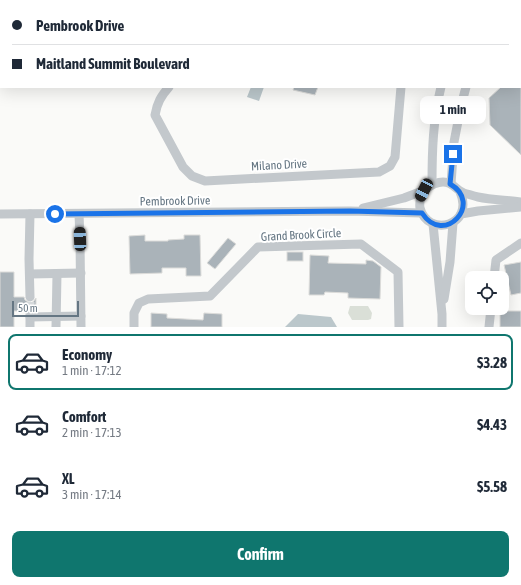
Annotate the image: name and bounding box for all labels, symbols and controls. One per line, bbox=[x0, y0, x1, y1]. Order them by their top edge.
text: Pembrook Drive bbox=[36, 17, 124, 34]
text: Maitland Summit Boulevard bbox=[36, 55, 190, 72]
callout: 1 min bbox=[420, 96, 486, 124]
text: 1 min bbox=[440, 102, 466, 117]
route end bbox=[444, 145, 462, 163]
street label: Milano Drive bbox=[251, 157, 307, 173]
car bbox=[413, 177, 435, 203]
street label: Pembrook Drive bbox=[140, 193, 210, 209]
route start bbox=[46, 205, 64, 223]
street label: Grand Brook Circle bbox=[260, 226, 342, 244]
car bbox=[74, 227, 86, 251]
map controls bbox=[465, 271, 509, 315]
button: locate bbox=[465, 271, 509, 315]
scale bar bbox=[12, 299, 79, 318]
text: 50 m bbox=[18, 302, 38, 314]
icon: car bbox=[14, 344, 50, 380]
text: Economy bbox=[62, 346, 112, 363]
text: $3.28 bbox=[477, 354, 507, 371]
text: 1 min · 17:12 bbox=[62, 363, 122, 378]
icon: car bbox=[14, 406, 50, 442]
text: Comfort bbox=[62, 408, 106, 425]
text: $4.43 bbox=[477, 416, 507, 433]
text: 2 min · 17:13 bbox=[62, 425, 122, 440]
icon: car bbox=[14, 468, 50, 504]
text: XL bbox=[62, 470, 75, 487]
text: $5.58 bbox=[477, 478, 507, 495]
text: 3 min · 17:14 bbox=[62, 487, 122, 502]
button: Confirm bbox=[12, 531, 509, 577]

